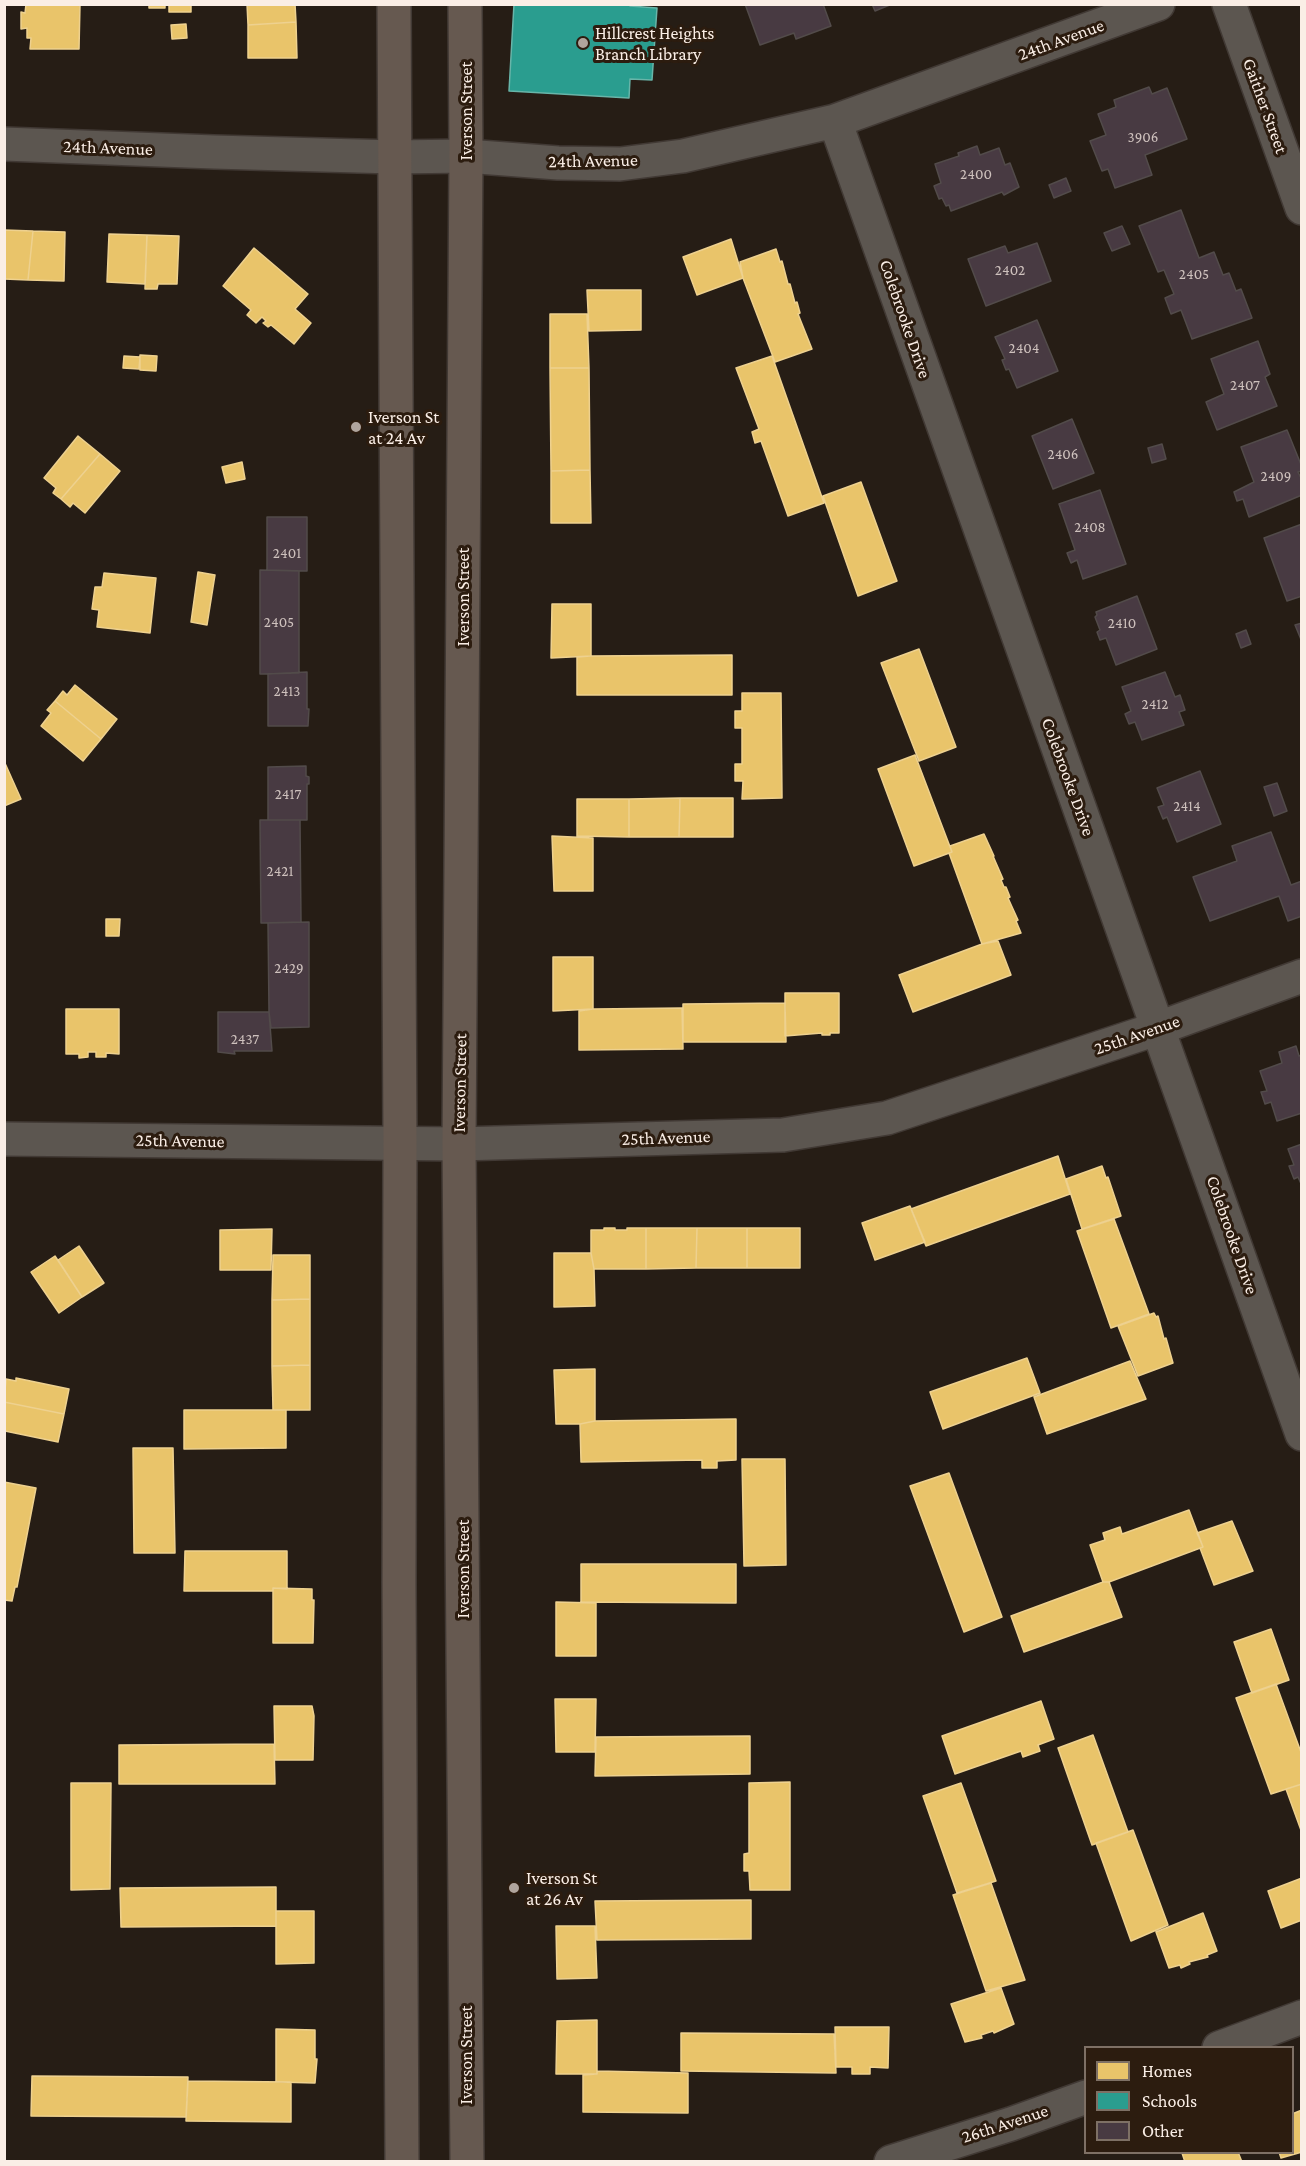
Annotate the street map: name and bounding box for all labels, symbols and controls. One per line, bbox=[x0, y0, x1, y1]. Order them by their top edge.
street label: 24th Avenue bbox=[1015, 14, 1107, 66]
place label: Hillcrest Heights Branch Library bbox=[595, 22, 714, 64]
marker: Hillcrest Heights Branch Library bbox=[576, 36, 590, 50]
street label: Gaither Street bbox=[1238, 55, 1292, 157]
street label: Iverson Street bbox=[455, 62, 477, 160]
house number: 3906 bbox=[1128, 128, 1158, 146]
street label: 24th Avenue bbox=[63, 136, 153, 160]
street label: 24th Avenue bbox=[548, 149, 638, 173]
house number: 2400 bbox=[960, 165, 992, 183]
street label: Colebrooke Drive bbox=[875, 257, 935, 381]
house number: 2402 bbox=[995, 261, 1025, 279]
house number: 2405 bbox=[1179, 265, 1209, 283]
house number: 2404 bbox=[1009, 339, 1039, 357]
house number: 2407 bbox=[1230, 376, 1260, 394]
place label: Iverson St at 24 Av bbox=[368, 406, 439, 448]
marker: Iverson St at 24 Av bbox=[349, 420, 363, 434]
house number: 2406 bbox=[1048, 445, 1078, 463]
house number: 2409 bbox=[1261, 467, 1291, 485]
house number: 2408 bbox=[1074, 518, 1106, 536]
house number: 2401 bbox=[273, 544, 301, 562]
street label: Iverson Street bbox=[452, 548, 474, 646]
house number: 2405 bbox=[264, 613, 294, 631]
house number: 2410 bbox=[1108, 614, 1136, 632]
house number: 2413 bbox=[274, 682, 300, 700]
house number: 2412 bbox=[1142, 695, 1168, 713]
street label: Colebrooke Drive bbox=[1037, 715, 1099, 839]
house number: 2417 bbox=[275, 785, 301, 803]
house number: 2414 bbox=[1173, 797, 1201, 815]
house number: 2421 bbox=[267, 862, 293, 880]
house number: 2429 bbox=[274, 959, 304, 977]
street label: 25th Avenue bbox=[1091, 1010, 1183, 1060]
house number: 2437 bbox=[231, 1030, 259, 1048]
street label: Iverson Street bbox=[448, 1033, 472, 1133]
street label: 25th Avenue bbox=[621, 1126, 711, 1150]
street label: 25th Avenue bbox=[135, 1129, 225, 1153]
street label: Colebrooke Drive bbox=[1202, 1173, 1262, 1297]
street label: Iverson Street bbox=[452, 1520, 474, 1618]
place label: Iverson St at 26 Av bbox=[526, 1867, 597, 1910]
marker: Iverson St at 26 Av bbox=[507, 1881, 521, 1895]
street label: Iverson Street bbox=[455, 2006, 477, 2104]
legend bbox=[1084, 2046, 1294, 2154]
text: Homes bbox=[1142, 2061, 1192, 2081]
text: Schools bbox=[1142, 2091, 1197, 2111]
street label: 26th Avenue bbox=[959, 2100, 1051, 2148]
text: Other bbox=[1142, 2121, 1184, 2141]

